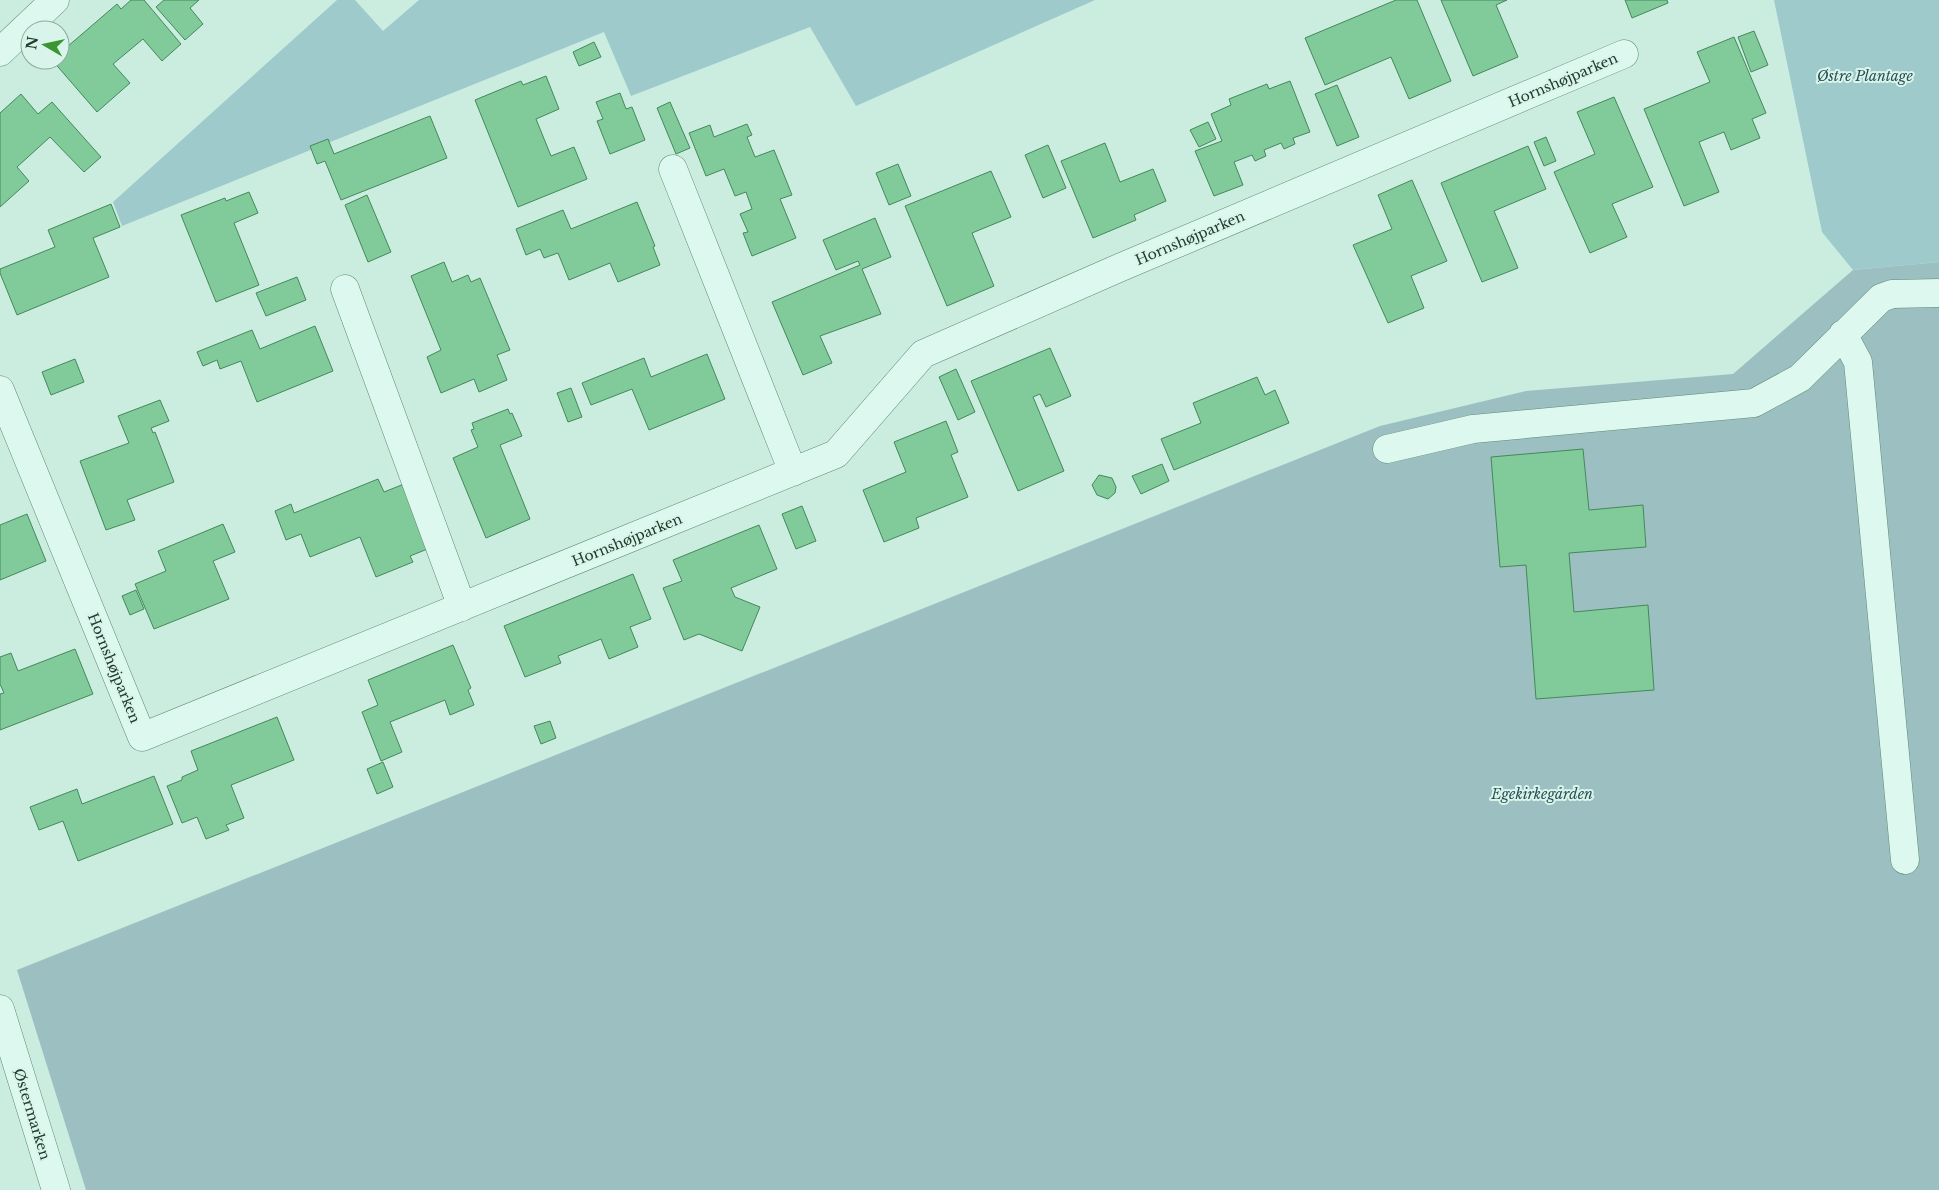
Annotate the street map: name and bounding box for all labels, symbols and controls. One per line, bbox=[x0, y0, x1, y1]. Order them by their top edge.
north arrow bbox=[20, 20, 70, 70]
text: N bbox=[22, 35, 42, 51]
street label: Hornshøjparken bbox=[1506, 49, 1621, 111]
park label: Østre Plantage bbox=[1817, 67, 1914, 85]
street label: Hornshøjparken bbox=[1133, 207, 1248, 269]
street label: Hornshøjparken bbox=[569, 510, 685, 570]
street label: Hornshøjparken bbox=[84, 610, 144, 726]
park label: Egekirkegården bbox=[1490, 785, 1593, 803]
street label: Østermarken bbox=[10, 1066, 55, 1162]

